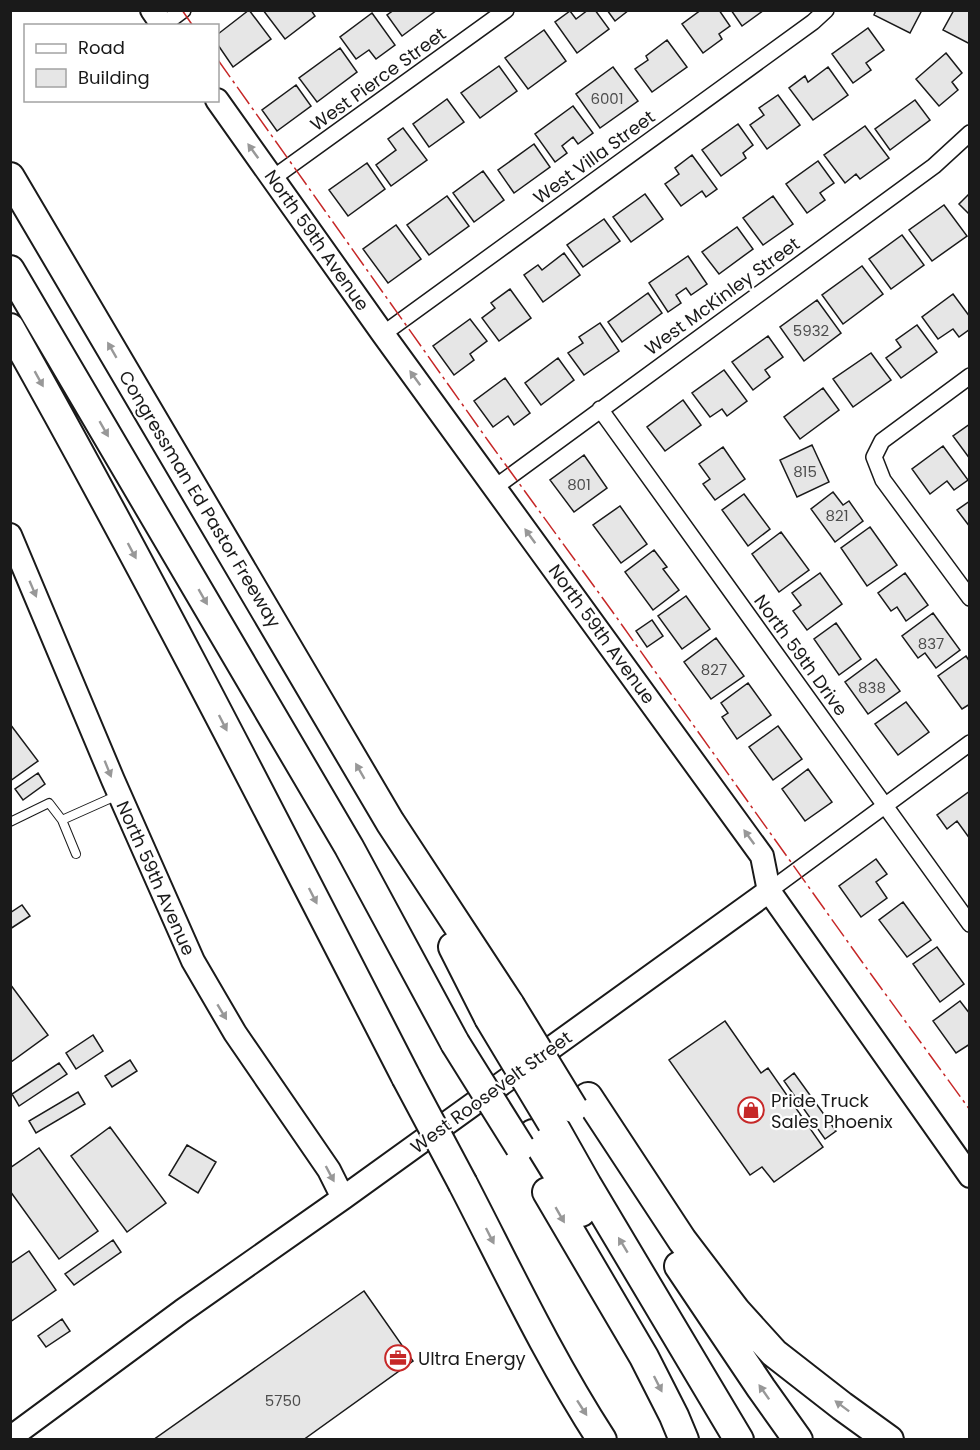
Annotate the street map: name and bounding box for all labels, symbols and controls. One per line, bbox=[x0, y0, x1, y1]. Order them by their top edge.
street label: West Pierce Street bbox=[305, 21, 451, 137]
legend bbox=[24, 24, 219, 102]
text: Road bbox=[78, 35, 125, 60]
text: Building bbox=[78, 65, 150, 90]
house number: 6001 bbox=[590, 88, 624, 109]
street label: West Villa Street bbox=[528, 104, 660, 210]
one-way arrow bbox=[248, 143, 260, 158]
street label: North 59th Avenue bbox=[259, 164, 375, 316]
street label: West McKinley Street bbox=[639, 231, 805, 361]
house number: 5932 bbox=[793, 320, 829, 341]
one-way arrow bbox=[107, 342, 118, 358]
street label: Congressman Ed Pastor Freeway bbox=[113, 366, 287, 632]
one-way arrow bbox=[34, 371, 44, 388]
one-way arrow bbox=[409, 371, 421, 387]
one-way arrow bbox=[99, 421, 109, 438]
house number: 815 bbox=[793, 461, 817, 482]
house number: 801 bbox=[567, 474, 591, 495]
house number: 821 bbox=[826, 505, 848, 526]
one-way arrow bbox=[523, 528, 536, 544]
one-way arrow bbox=[127, 542, 137, 559]
street label: North 59th Avenue bbox=[543, 559, 661, 709]
one-way arrow bbox=[28, 580, 38, 598]
one-way arrow bbox=[197, 589, 208, 605]
street label: North 59th Drive bbox=[748, 589, 854, 721]
house number: 837 bbox=[918, 633, 944, 654]
house number: 827 bbox=[701, 659, 727, 680]
house number: 838 bbox=[858, 677, 886, 698]
one-way arrow bbox=[218, 715, 228, 732]
one-way arrow bbox=[104, 760, 113, 778]
one-way arrow bbox=[355, 763, 366, 779]
street label: North 59th Avenue bbox=[111, 797, 201, 959]
one-way arrow bbox=[743, 830, 755, 846]
one-way arrow bbox=[308, 888, 318, 905]
one-way arrow bbox=[217, 1004, 228, 1020]
street label: West Roosevelt Street bbox=[405, 1025, 577, 1159]
place label: Pride Truck Sales Phoenix bbox=[771, 1088, 893, 1134]
shop icon: Pride Truck Sales Phoenix bbox=[736, 1095, 766, 1125]
one-way arrow bbox=[325, 1165, 335, 1183]
one-way arrow bbox=[555, 1207, 566, 1223]
one-way arrow bbox=[485, 1228, 495, 1245]
one-way arrow bbox=[618, 1236, 628, 1253]
office icon: Ultra Energy bbox=[383, 1343, 413, 1373]
place label: Ultra Energy bbox=[418, 1346, 526, 1371]
one-way arrow bbox=[653, 1376, 662, 1393]
one-way arrow bbox=[759, 1384, 770, 1400]
house number: 5750 bbox=[265, 1390, 301, 1411]
one-way arrow bbox=[577, 1400, 588, 1416]
one-way arrow bbox=[834, 1400, 849, 1412]

